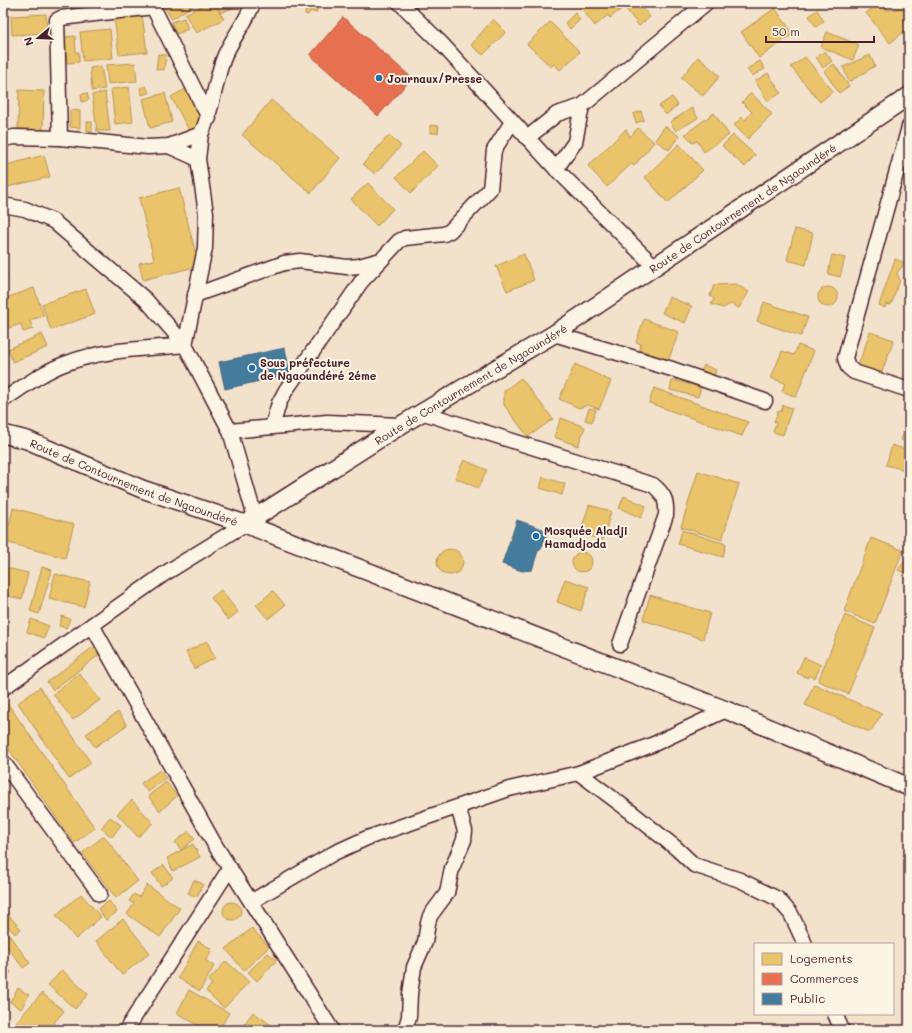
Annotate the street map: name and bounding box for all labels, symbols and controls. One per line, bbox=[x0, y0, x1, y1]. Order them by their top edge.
north arrow bbox=[18, 18, 58, 58]
scale bar bbox=[766, 18, 874, 44]
text: 50 m bbox=[772, 23, 800, 39]
text: N bbox=[20, 35, 37, 48]
place label: Journaux/Presse bbox=[387, 71, 482, 86]
marker: Journaux/Presse bbox=[374, 73, 384, 83]
street label: Route de Contournement de Ngaoundéré bbox=[646, 140, 839, 276]
street label: Route de Contournement de Ngaoundéré bbox=[371, 320, 570, 448]
place label: Sous préfecture de Ngaoundéré 2éme bbox=[260, 355, 377, 383]
marker: Sous préfecture de Ngaoundéré 2éme bbox=[247, 363, 257, 373]
street label: Route de Contournement de Ngaoundéré bbox=[28, 435, 241, 529]
place label: Mosquée Aladji Hamadjoda bbox=[544, 523, 628, 551]
marker: Mosquée Aladji Hamadjoda bbox=[531, 531, 541, 541]
legend bbox=[754, 943, 894, 1015]
text: Logements bbox=[790, 950, 853, 966]
text: Commerces bbox=[790, 970, 859, 986]
text: Public bbox=[790, 990, 825, 1006]

